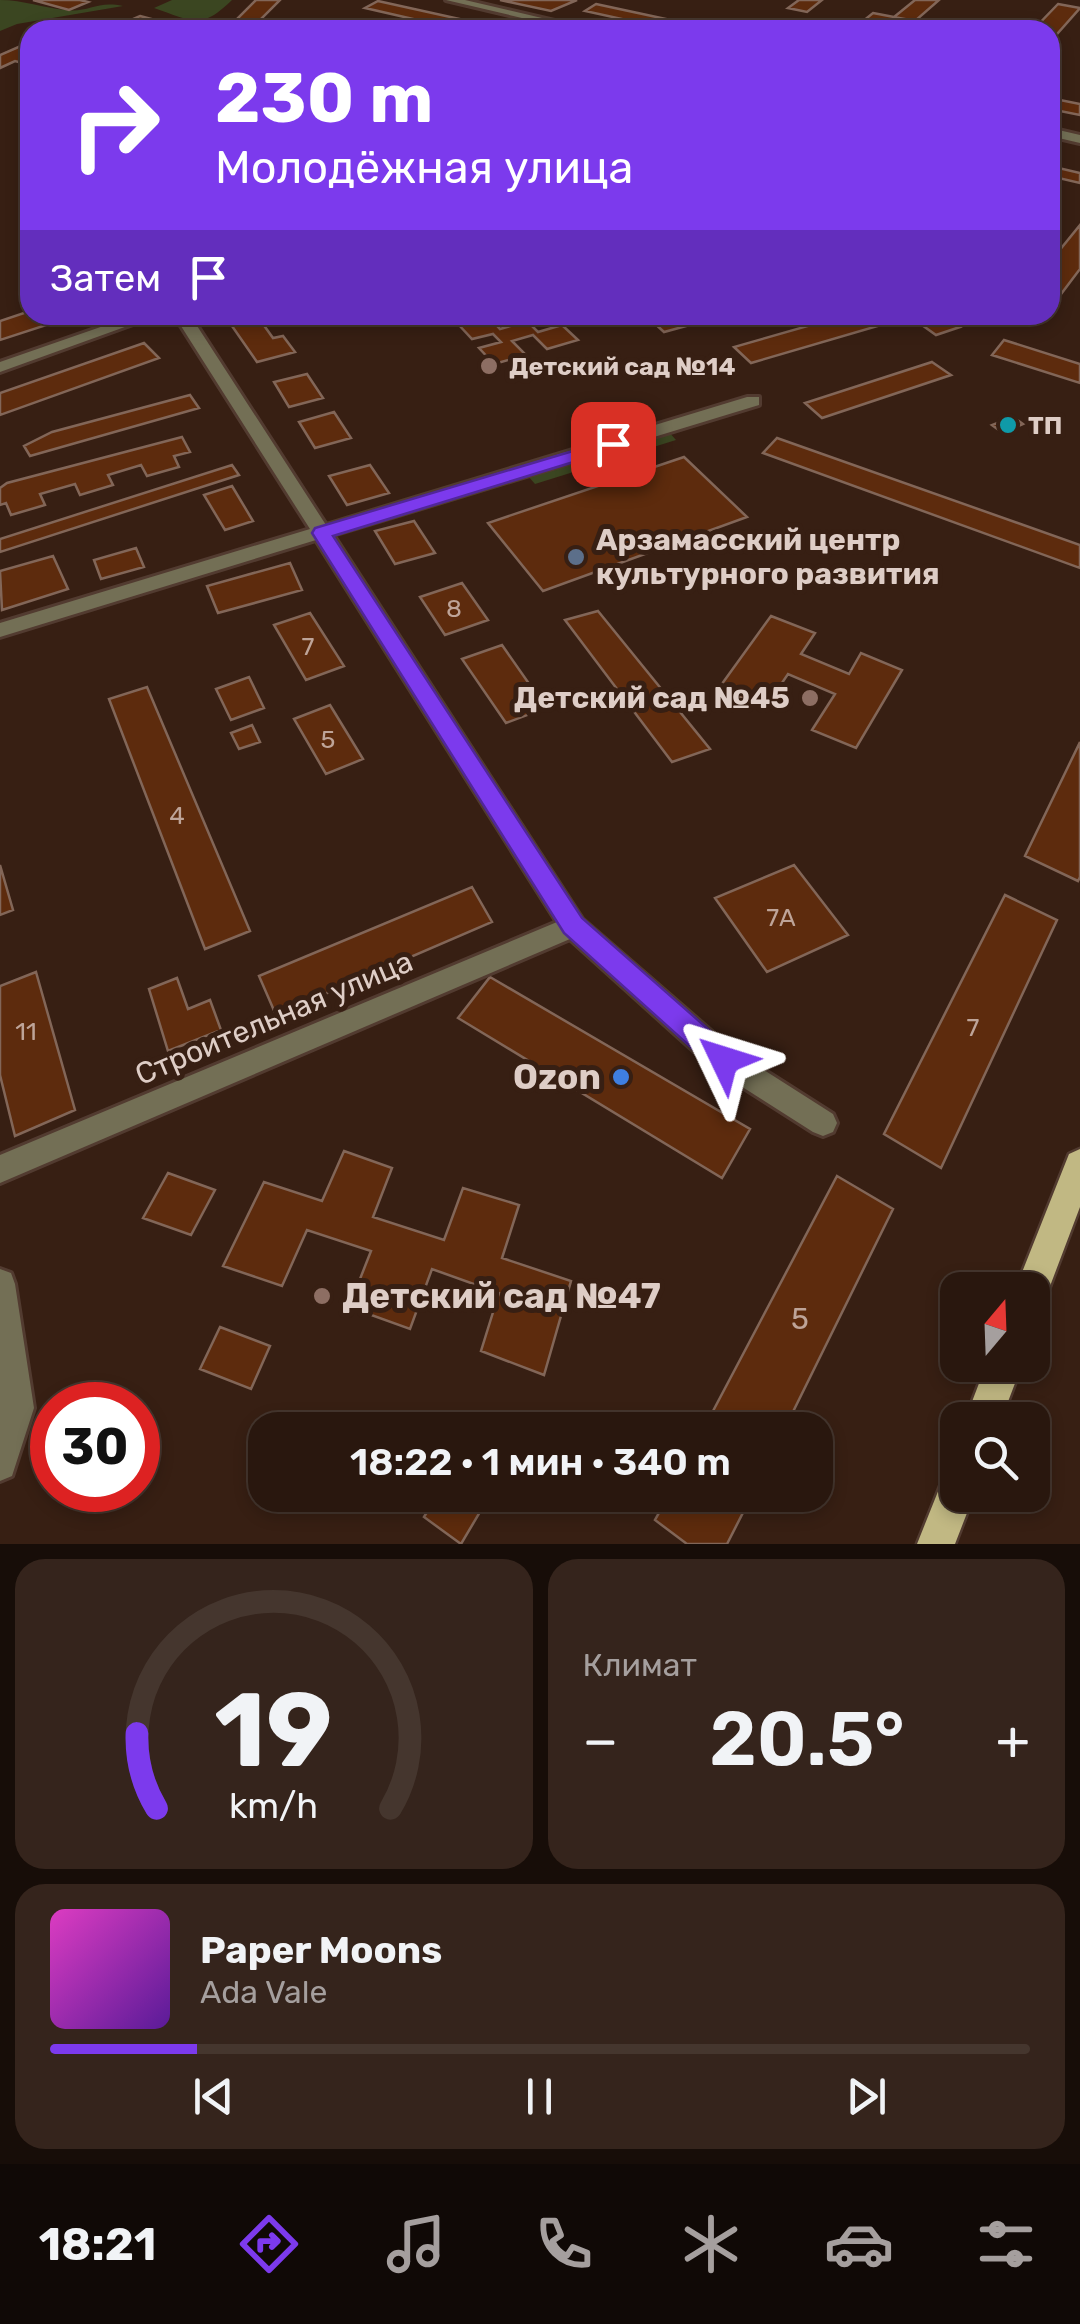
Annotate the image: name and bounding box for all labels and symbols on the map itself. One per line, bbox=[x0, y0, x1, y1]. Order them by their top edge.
place label: Детский сад №14 bbox=[509, 352, 736, 381]
marker: Детский сад №14 bbox=[478, 355, 500, 377]
pin bbox=[571, 402, 656, 487]
place label: ТП bbox=[1028, 411, 1062, 440]
marker: ТП bbox=[997, 414, 1019, 436]
place label: Арзамасский центр культурного развития bbox=[596, 522, 940, 592]
marker: Арзамасский центр культурного развития bbox=[565, 546, 587, 568]
house number: 8 bbox=[446, 594, 462, 623]
house number: 7 bbox=[302, 632, 315, 661]
place label: Детский сад №45 bbox=[514, 680, 790, 716]
marker: Детский сад №45 bbox=[799, 687, 821, 709]
house number: 5 bbox=[321, 725, 335, 754]
house number: 4 bbox=[169, 801, 185, 830]
house number: 7А bbox=[766, 903, 796, 932]
street label: Строительная улица bbox=[130, 943, 418, 1093]
position arrow bbox=[672, 1008, 776, 1112]
house number: 7 bbox=[967, 1013, 980, 1042]
house number: 11 bbox=[15, 1017, 37, 1046]
place label: Ozon bbox=[513, 1056, 601, 1098]
marker: Ozon bbox=[610, 1066, 632, 1088]
north arrow bbox=[940, 1272, 1050, 1382]
place label: Детский сад №47 bbox=[342, 1275, 661, 1317]
marker: Детский сад №47 bbox=[311, 1285, 333, 1307]
house number: 5 bbox=[791, 1301, 809, 1337]
speed limit sign: 30 bbox=[30, 1382, 160, 1512]

